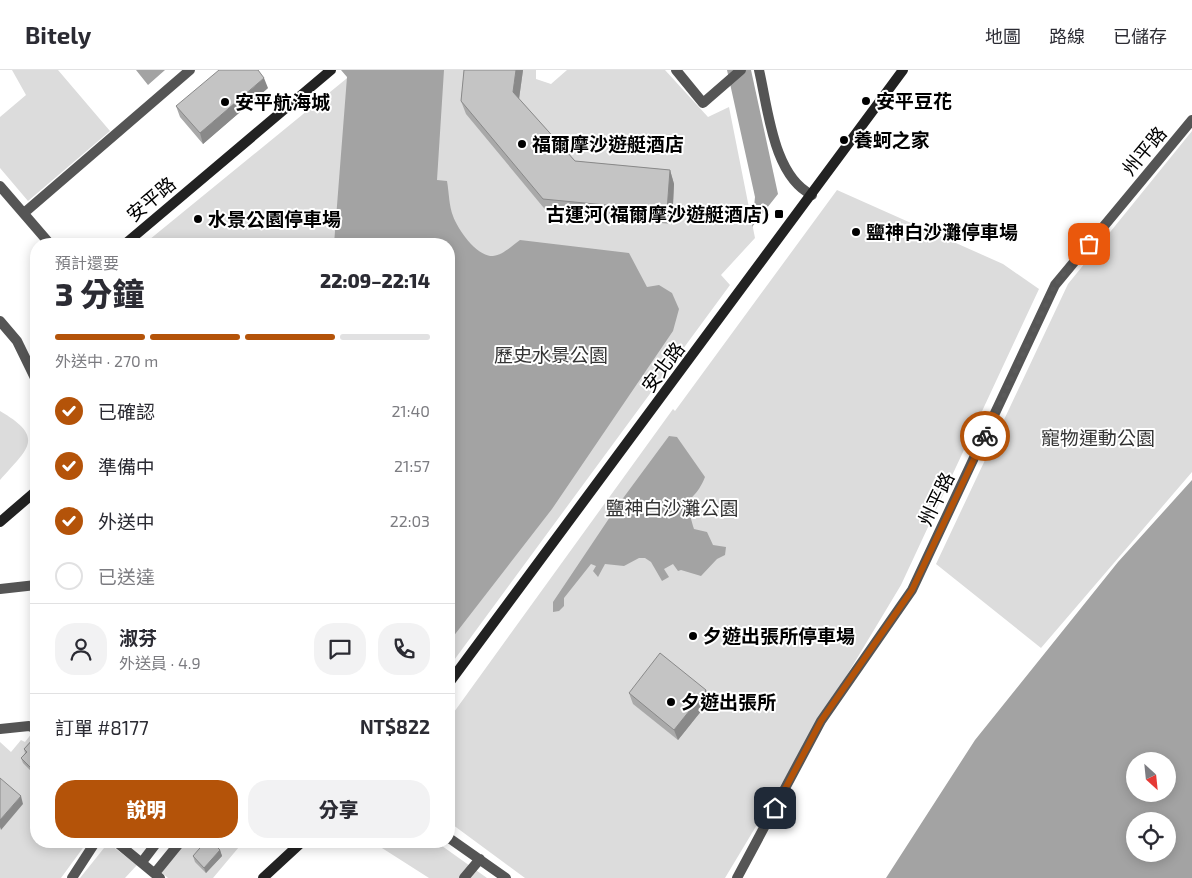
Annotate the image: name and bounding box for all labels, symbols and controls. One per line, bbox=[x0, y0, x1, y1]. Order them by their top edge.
text: Bitely bbox=[25, 20, 91, 49]
text: 地圖 bbox=[985, 25, 1021, 47]
text: 路線 bbox=[1049, 25, 1085, 47]
text: 已儲存 bbox=[1113, 25, 1167, 47]
place label: 安平豆花 bbox=[876, 89, 952, 112]
place label: 安平航海城 bbox=[235, 90, 330, 113]
marker: 安平豆花 bbox=[860, 95, 872, 107]
marker: 安平航海城 bbox=[219, 96, 231, 108]
street label: 州平路 bbox=[1116, 121, 1171, 180]
place label: 養蚵之家 bbox=[854, 128, 930, 151]
place label: 福爾摩沙遊艇酒店 bbox=[532, 132, 684, 155]
marker: 養蚵之家 bbox=[838, 134, 850, 146]
marker: 福爾摩沙遊艇酒店 bbox=[516, 138, 528, 150]
street label: 安平路 bbox=[121, 171, 180, 226]
place label: 古運河(福爾摩沙遊艇酒店) bbox=[546, 202, 769, 225]
place label: 水景公園停車場 bbox=[208, 207, 341, 230]
marker: 古運河(福爾摩沙遊艇酒店) bbox=[773, 208, 785, 220]
marker: 水景公園停車場 bbox=[192, 213, 204, 225]
place label: 鹽神白沙灘停車場 bbox=[866, 220, 1018, 243]
pin bbox=[1068, 223, 1110, 265]
marker: 鹽神白沙灘停車場 bbox=[850, 226, 862, 238]
icon: bag bbox=[1075, 230, 1103, 258]
text: 預計還要 bbox=[55, 253, 119, 272]
text: 22:09–22:14 bbox=[320, 269, 430, 292]
text: 3 分鐘 bbox=[55, 274, 144, 312]
street label: 安北路 bbox=[636, 337, 689, 396]
park label: 歷史水景公園 bbox=[494, 343, 608, 366]
text: 外送中 · 270 m bbox=[55, 351, 158, 370]
icon: check bbox=[55, 397, 83, 425]
text: 已確認 bbox=[98, 400, 155, 423]
text: 21:40 bbox=[391, 401, 430, 420]
courier bbox=[960, 411, 1010, 461]
icon: bike bbox=[971, 422, 999, 450]
park label: 寵物運動公園 bbox=[1041, 426, 1155, 449]
icon: check bbox=[55, 452, 83, 480]
text: 準備中 bbox=[98, 455, 155, 478]
text: 21:57 bbox=[394, 456, 430, 475]
street label: 州平路 bbox=[913, 468, 958, 529]
park label: 鹽神白沙灘公園 bbox=[605, 496, 739, 519]
icon: check bbox=[55, 507, 83, 535]
text: 外送中 bbox=[98, 510, 155, 533]
text: 22:03 bbox=[390, 511, 430, 530]
text: 已送達 bbox=[98, 565, 155, 588]
button: person bbox=[55, 623, 107, 675]
button: chat bbox=[314, 623, 366, 675]
button: phone bbox=[378, 623, 430, 675]
place label: 夕遊出張所停車場 bbox=[703, 624, 855, 647]
text: 淑芬 bbox=[119, 626, 157, 649]
marker: 夕遊出張所停車場 bbox=[687, 630, 699, 642]
text: 外送員 · 4.9 bbox=[119, 653, 201, 672]
place label: 夕遊出張所 bbox=[681, 690, 776, 713]
marker: 夕遊出張所 bbox=[665, 696, 677, 708]
text: NT$822 bbox=[360, 715, 430, 738]
text: 訂單 #8177 bbox=[55, 716, 149, 739]
north arrow bbox=[1126, 752, 1176, 802]
map controls bbox=[1126, 752, 1176, 862]
button: 說明 bbox=[55, 780, 238, 838]
button: 分享 bbox=[248, 780, 430, 838]
pin bbox=[754, 787, 796, 829]
icon: home bbox=[761, 794, 789, 822]
button: locate bbox=[1126, 812, 1176, 862]

